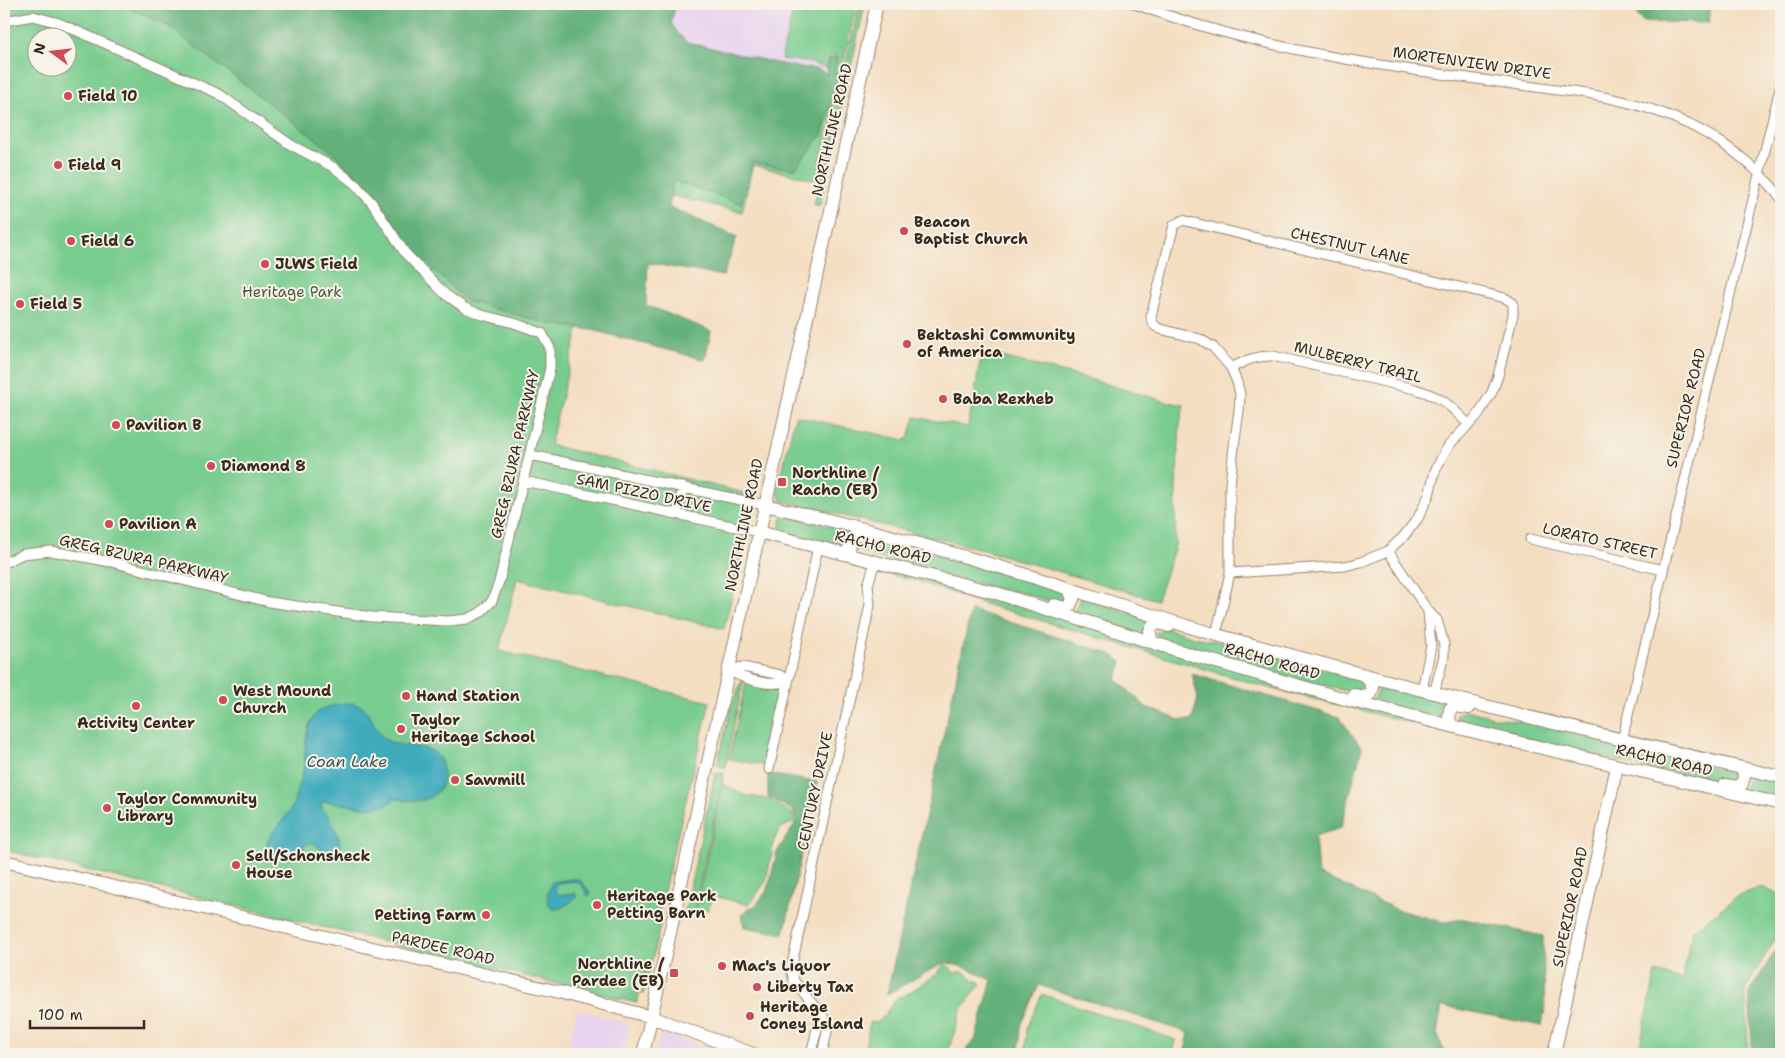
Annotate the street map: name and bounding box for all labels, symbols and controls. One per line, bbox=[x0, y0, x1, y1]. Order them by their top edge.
north arrow bbox=[28, 28, 78, 78]
text: N bbox=[29, 41, 50, 56]
street label: MORTENVIEW DRIVE bbox=[1391, 42, 1553, 84]
street label: NORTHLINE ROAD bbox=[807, 62, 857, 198]
place label: Field 10 bbox=[78, 86, 138, 106]
marker: Field 10 bbox=[62, 90, 74, 102]
place label: Field 9 bbox=[68, 155, 121, 175]
marker: Field 9 bbox=[52, 159, 64, 171]
place label: Beacon Baptist Church bbox=[914, 212, 1028, 249]
street label: CHESTNUT LANE bbox=[1289, 223, 1411, 269]
marker: Beacon Baptist Church bbox=[898, 225, 910, 237]
place label: Field 6 bbox=[81, 231, 134, 251]
marker: Field 6 bbox=[65, 235, 77, 247]
place label: JLWS Field bbox=[275, 254, 358, 274]
marker: JLWS Field bbox=[259, 258, 271, 270]
park label: Heritage Park bbox=[242, 282, 342, 302]
place label: Field 5 bbox=[30, 294, 82, 314]
marker: Field 5 bbox=[14, 298, 26, 310]
place label: Bektashi Community of America bbox=[917, 325, 1075, 362]
street label: MULBERRY TRAIL bbox=[1292, 336, 1424, 388]
marker: Bektashi Community of America bbox=[901, 338, 913, 350]
street label: SUPERIOR ROAD bbox=[1661, 346, 1711, 470]
street label: GREG BZURA PARKWAY bbox=[486, 367, 544, 541]
place label: Baba Rexheb bbox=[953, 389, 1054, 409]
marker: Baba Rexheb bbox=[937, 393, 949, 405]
place label: Pavilion B bbox=[126, 415, 202, 435]
marker: Pavilion B bbox=[110, 419, 122, 431]
place label: Diamond 8 bbox=[221, 456, 306, 476]
street label: NORTHLINE ROAD bbox=[720, 457, 768, 593]
marker: Diamond 8 bbox=[205, 460, 217, 472]
place label: Northline / Racho (EB) bbox=[792, 463, 880, 500]
street label: SAM PIZZO DRIVE bbox=[575, 469, 713, 517]
marker: Northline / Racho (EB) bbox=[776, 476, 788, 488]
place label: Pavilion A bbox=[119, 514, 197, 534]
marker: Pavilion A bbox=[103, 518, 115, 530]
street label: LORATO STREET bbox=[1541, 518, 1659, 564]
street label: RACHO ROAD bbox=[833, 525, 933, 569]
street label: GREG BZURA PARKWAY bbox=[57, 530, 231, 588]
street label: RACHO ROAD bbox=[1222, 638, 1322, 684]
place label: West Mound Church bbox=[233, 681, 331, 718]
place label: Hand Station bbox=[416, 686, 520, 706]
marker: Hand Station bbox=[400, 690, 412, 702]
marker: West Mound Church bbox=[217, 694, 229, 706]
marker: Activity Center bbox=[130, 700, 142, 712]
place label: Taylor Heritage School bbox=[411, 710, 535, 747]
place label: Activity Center bbox=[77, 713, 195, 733]
marker: Taylor Heritage School bbox=[395, 723, 407, 735]
street label: CENTURY DRIVE bbox=[793, 730, 837, 852]
street label: RACHO ROAD bbox=[1614, 739, 1714, 781]
water label: Coan Lake bbox=[307, 751, 387, 772]
place label: Sawmill bbox=[465, 770, 526, 790]
marker: Sawmill bbox=[449, 774, 461, 786]
place label: Taylor Community Library bbox=[117, 789, 257, 826]
marker: Taylor Community Library bbox=[101, 802, 113, 814]
street label: SUPERIOR ROAD bbox=[1547, 845, 1593, 969]
place label: Sell/Schonsheck House bbox=[246, 846, 370, 883]
marker: Sell/Schonsheck House bbox=[230, 859, 242, 871]
place label: Heritage Park Petting Barn bbox=[607, 886, 717, 923]
marker: Heritage Park Petting Barn bbox=[591, 899, 603, 911]
place label: Petting Farm bbox=[375, 905, 476, 925]
marker: Petting Farm bbox=[480, 909, 492, 921]
street label: PARDEE ROAD bbox=[390, 926, 496, 970]
place label: Northline / Pardee (EB) bbox=[572, 954, 666, 991]
place label: Mac's Liquor bbox=[732, 956, 831, 976]
marker: Mac's Liquor bbox=[716, 960, 728, 972]
marker: Northline / Pardee (EB) bbox=[668, 967, 680, 979]
place label: Liberty Tax bbox=[767, 977, 854, 997]
marker: Liberty Tax bbox=[751, 981, 763, 993]
place label: Heritage Coney Island bbox=[760, 997, 864, 1034]
scale bar bbox=[30, 998, 144, 1030]
text: 100 m bbox=[38, 1005, 83, 1025]
marker: Heritage Coney Island bbox=[744, 1010, 756, 1022]

